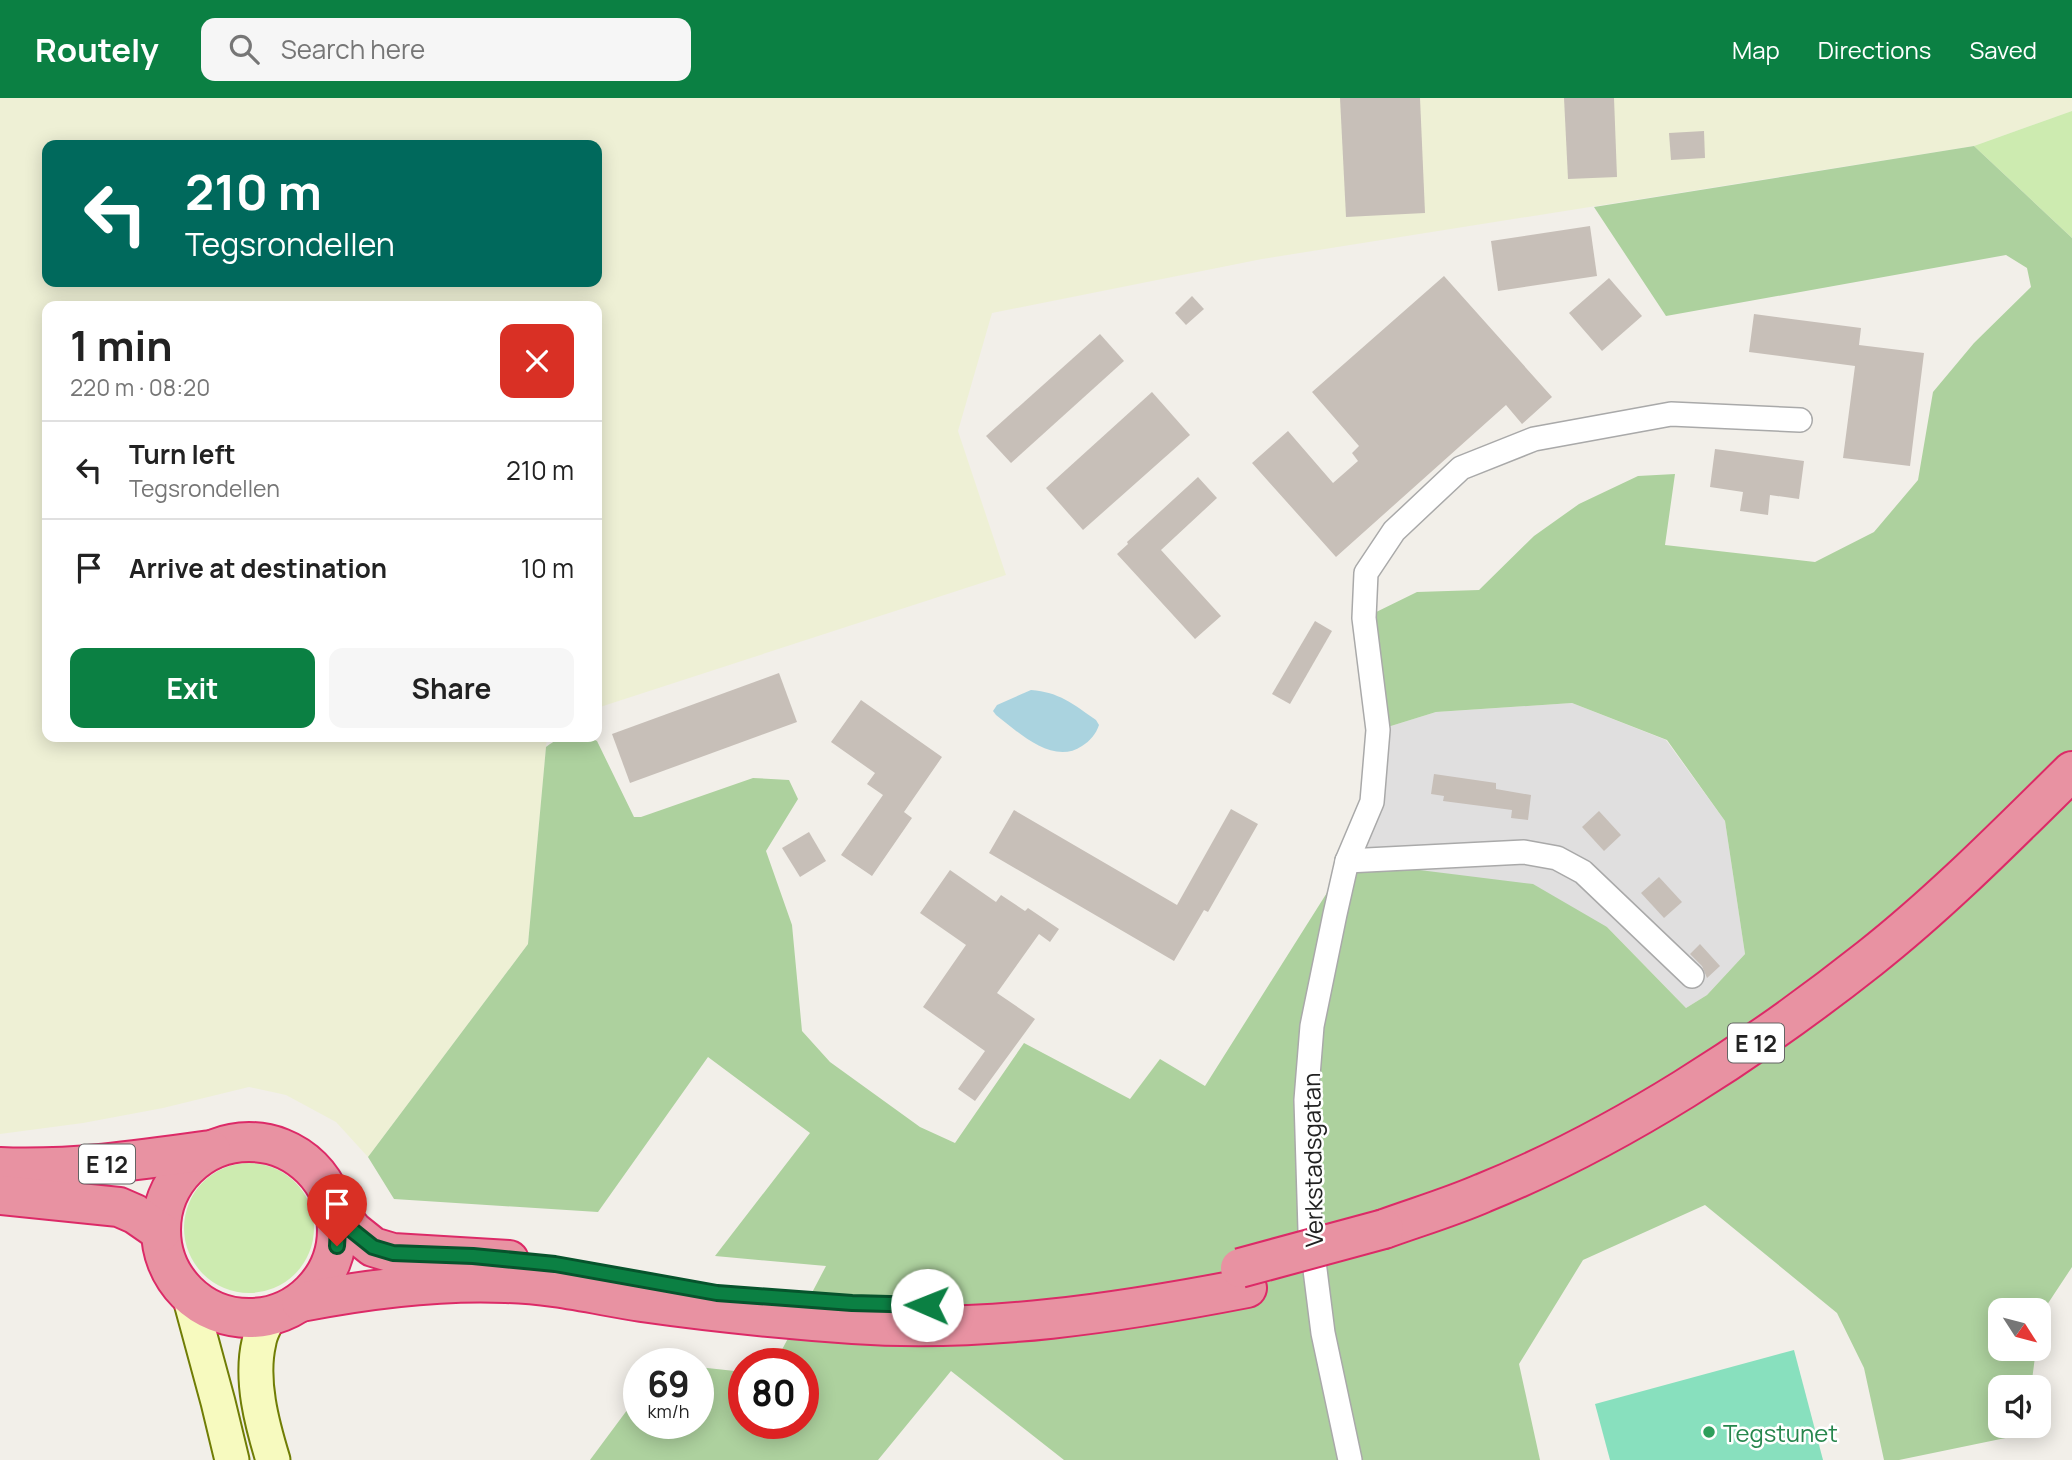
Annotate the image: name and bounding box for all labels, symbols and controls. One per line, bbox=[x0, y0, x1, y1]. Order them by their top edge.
search box bbox=[201, 18, 691, 81]
text: Routely bbox=[35, 27, 159, 72]
icon: search bbox=[225, 30, 263, 68]
text: Search here bbox=[281, 31, 425, 67]
text: Map bbox=[1732, 33, 1780, 66]
text: Directions bbox=[1818, 33, 1931, 66]
text: Saved bbox=[1969, 33, 2037, 66]
text: 210 m bbox=[185, 158, 322, 225]
icon: left bbox=[70, 168, 161, 259]
text: Tegsrondellen bbox=[185, 222, 395, 266]
text: 1 min bbox=[70, 316, 173, 374]
button: close bbox=[500, 324, 574, 398]
text: 220 m · 08:20 bbox=[70, 371, 210, 403]
text: Turn left bbox=[129, 436, 236, 472]
icon: left bbox=[70, 451, 108, 489]
text: 210 m bbox=[506, 452, 574, 488]
text: Tegsrondellen bbox=[129, 472, 280, 504]
icon: arrive bbox=[70, 549, 108, 587]
text: Arrive at destination bbox=[129, 550, 387, 586]
text: 10 m bbox=[521, 550, 574, 586]
button: Exit bbox=[70, 648, 315, 728]
button: Share bbox=[329, 648, 574, 728]
road number: E 12 bbox=[1728, 1024, 1784, 1062]
street label: Verkstadsgatan bbox=[1294, 1072, 1330, 1248]
road number: E 12 bbox=[79, 1144, 135, 1184]
pin bbox=[307, 1174, 367, 1246]
icon: arrive bbox=[318, 1185, 356, 1223]
position arrow bbox=[890, 1268, 964, 1342]
north arrow bbox=[1988, 1298, 2051, 1362]
map controls bbox=[1988, 1298, 2051, 1438]
speed limit sign: 80 bbox=[728, 1348, 819, 1439]
text: 69 bbox=[647, 1360, 690, 1408]
button: sound bbox=[1988, 1375, 2051, 1438]
text: km/h bbox=[648, 1399, 689, 1423]
place label: Tegstunet bbox=[1723, 1416, 1838, 1449]
marker: Tegstunet bbox=[1701, 1424, 1717, 1440]

